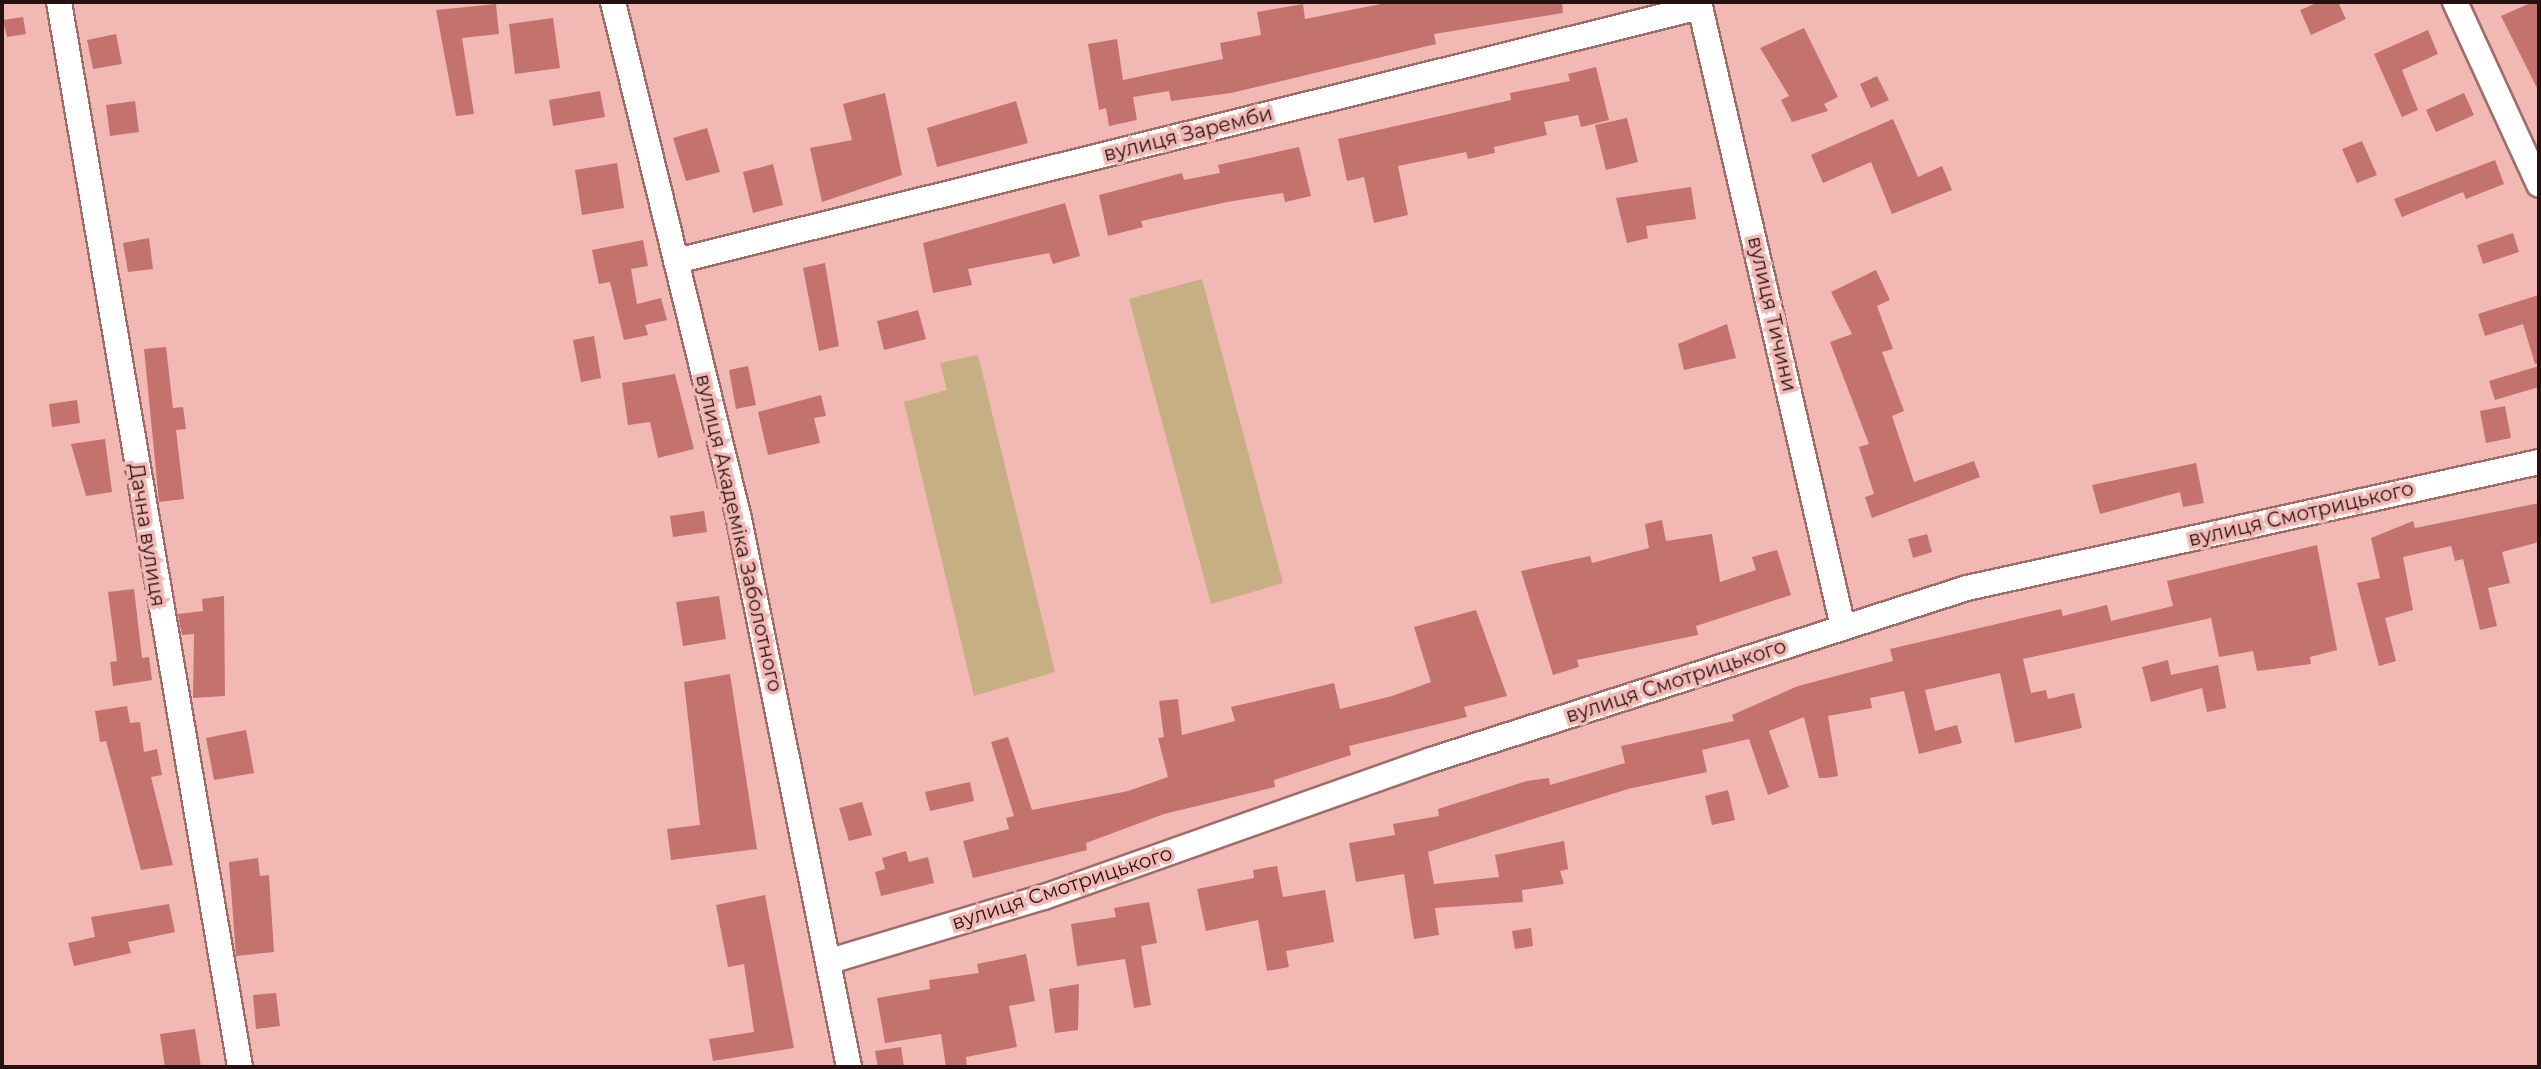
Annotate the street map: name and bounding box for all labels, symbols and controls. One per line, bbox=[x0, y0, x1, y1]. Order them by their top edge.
street label: вулиця Заремби bbox=[1101, 101, 1275, 167]
street label: вулиця Тичини bbox=[1742, 234, 1802, 394]
street label: вулиця Академіка Заболотного bbox=[691, 372, 787, 694]
street label: Дачна вулиця bbox=[124, 462, 170, 608]
street label: вулиця Смотрицького bbox=[2186, 476, 2416, 552]
street label: вулиця Смотрицького bbox=[1563, 634, 1789, 728]
street label: вулиця Смотрицького bbox=[949, 841, 1175, 935]

